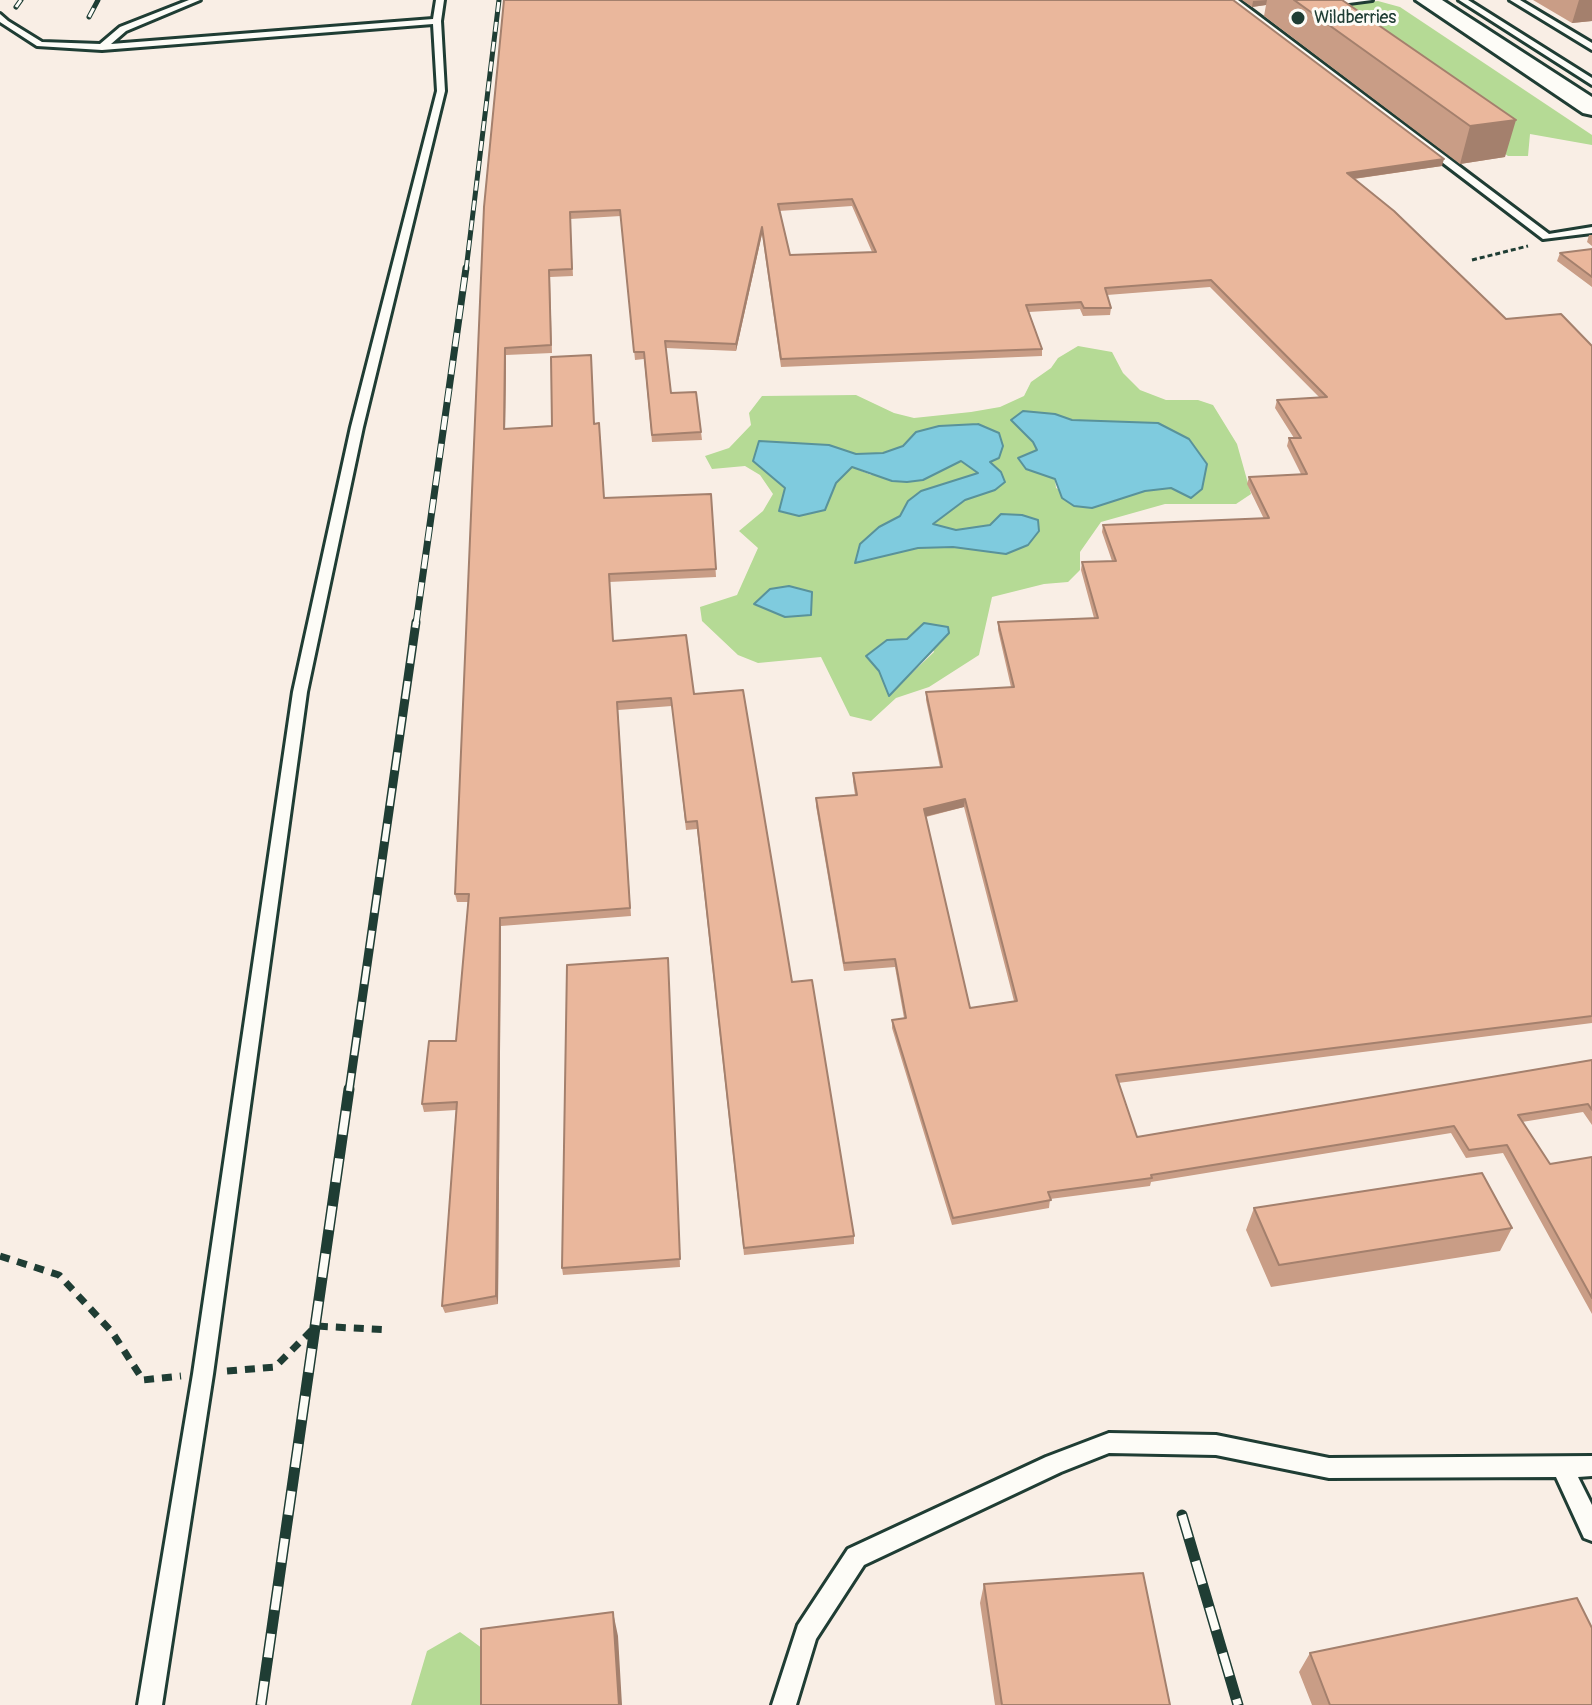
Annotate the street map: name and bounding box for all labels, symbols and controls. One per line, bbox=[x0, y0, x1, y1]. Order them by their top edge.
place label: Wildberries bbox=[1314, 7, 1396, 29]
marker: Wildberries bbox=[1289, 9, 1307, 27]

